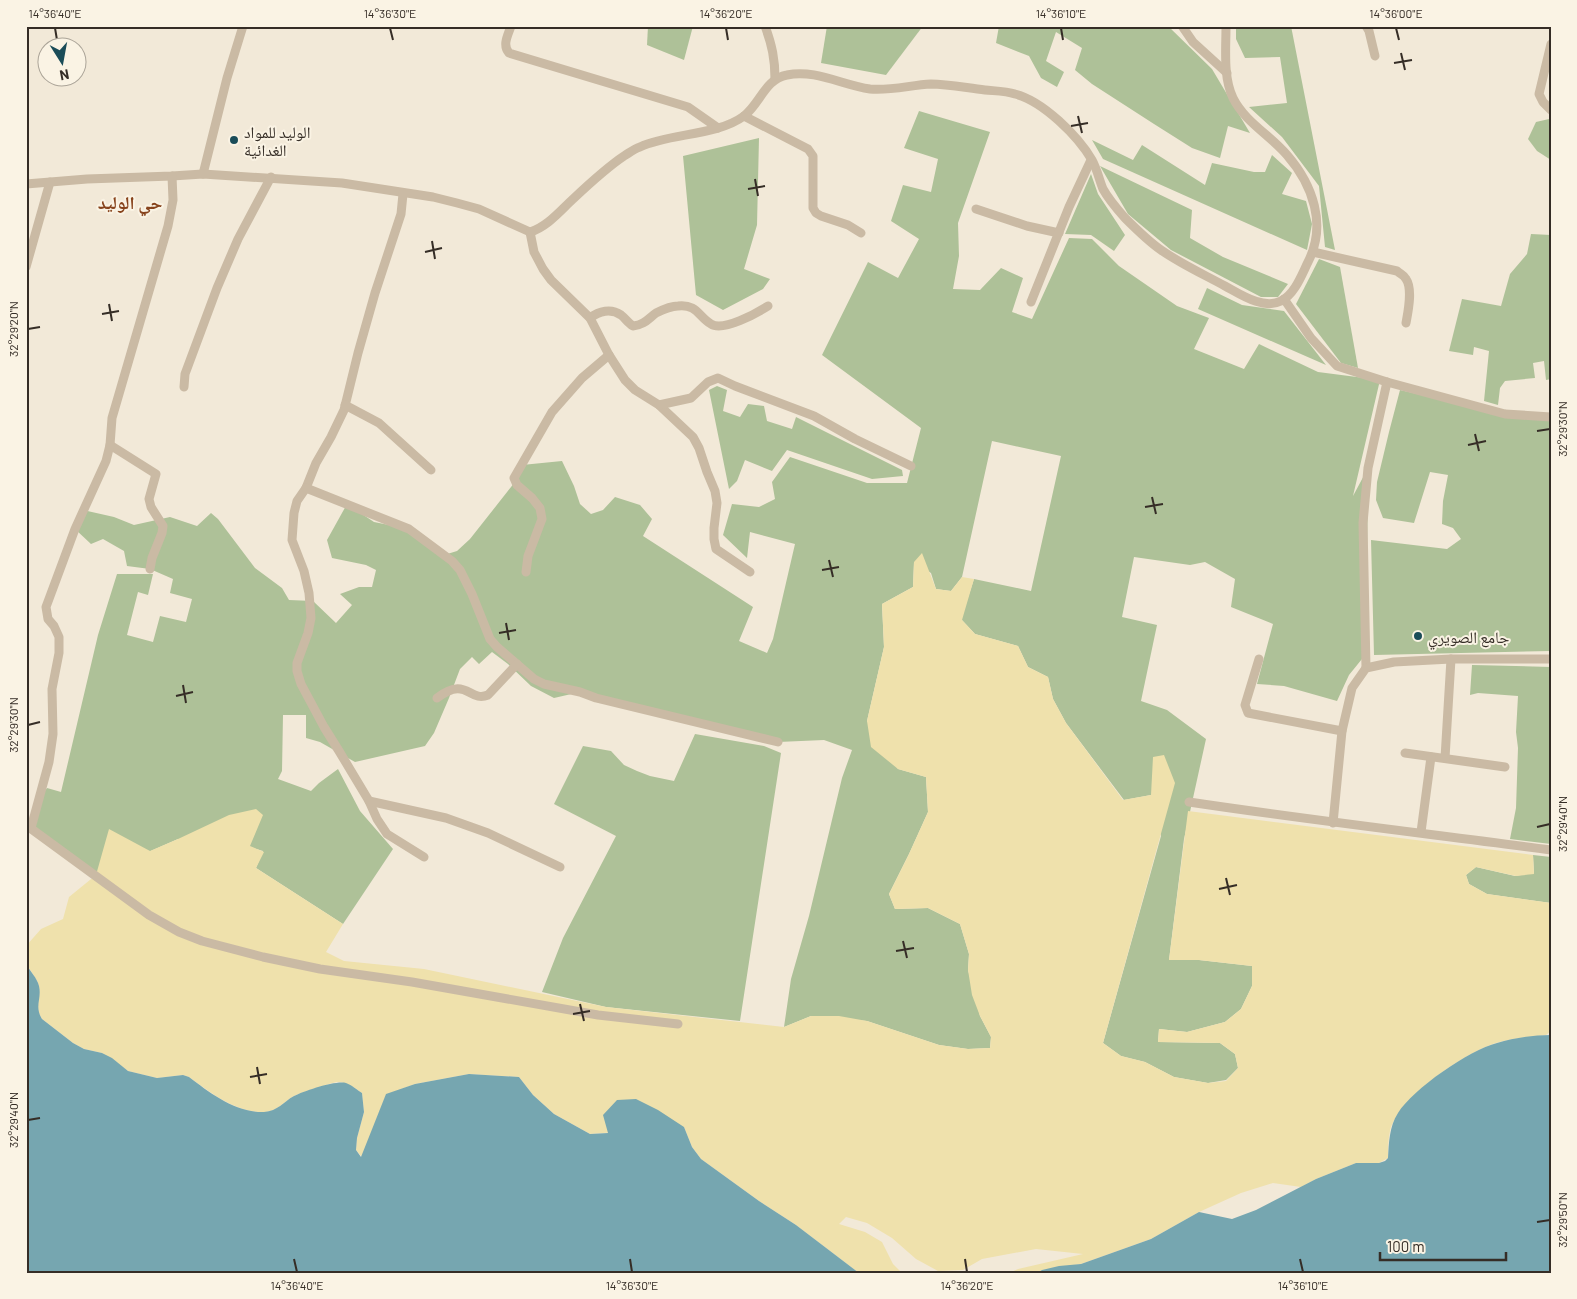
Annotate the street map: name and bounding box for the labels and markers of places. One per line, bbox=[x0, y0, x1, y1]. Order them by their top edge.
place label: الوليد للمواد الغدائية bbox=[244, 122, 310, 159]
marker: الوليد للمواد الغدائية bbox=[228, 134, 240, 146]
place label: جامع الصويري bbox=[1428, 627, 1509, 650]
marker: جامع الصويري bbox=[1412, 630, 1424, 642]

